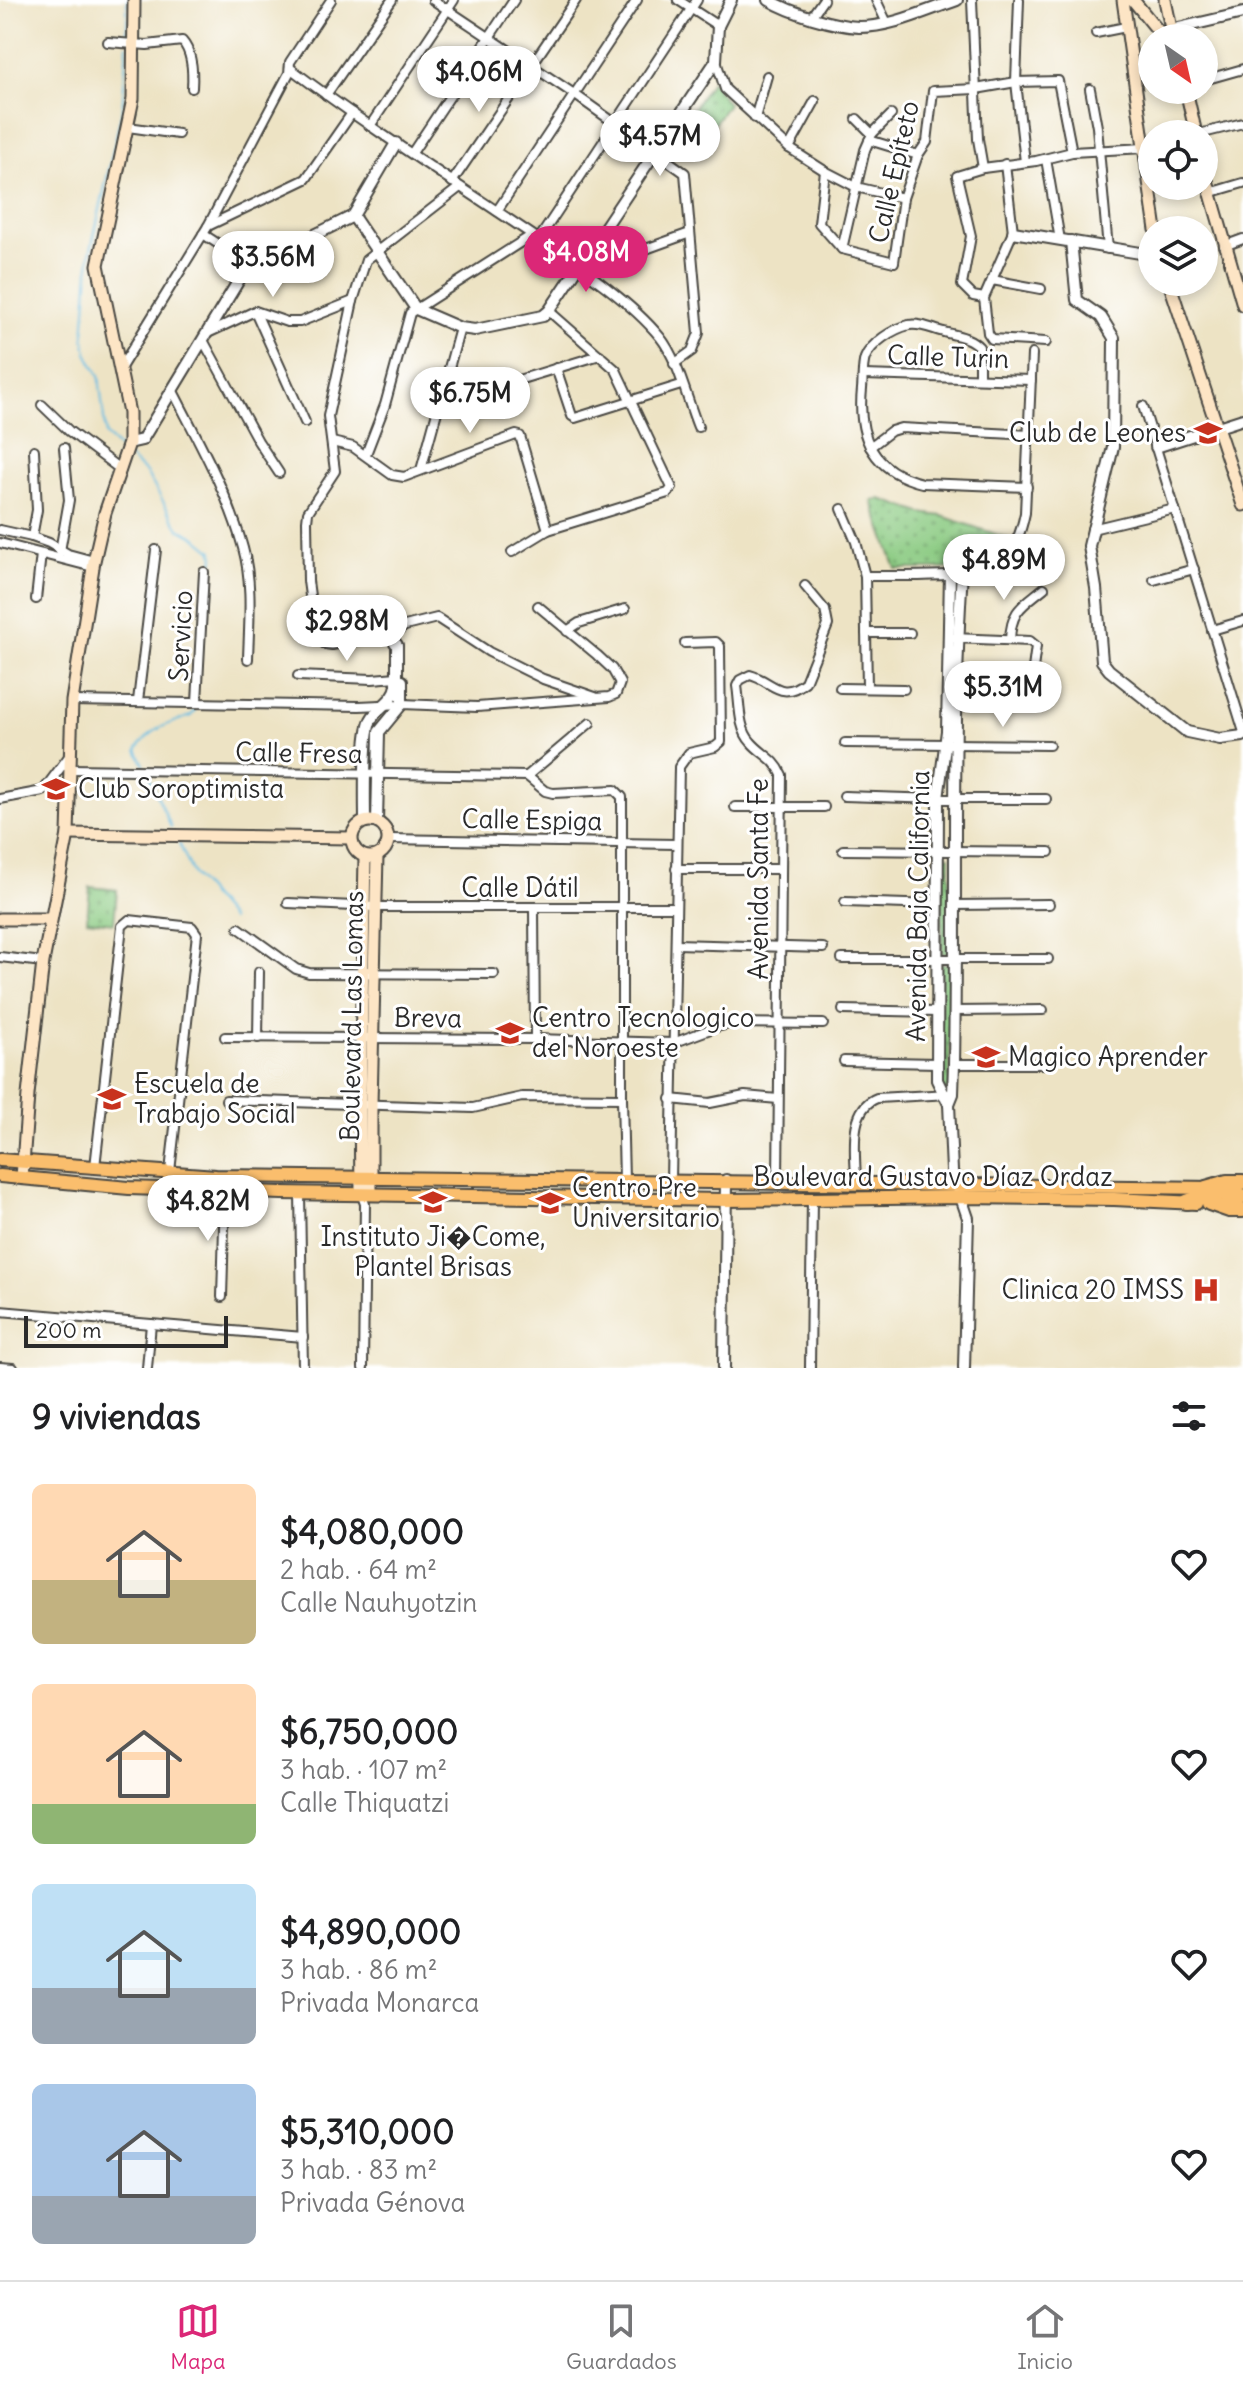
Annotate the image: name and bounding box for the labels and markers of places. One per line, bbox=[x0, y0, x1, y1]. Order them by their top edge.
pin: $4.06M bbox=[414, 46, 544, 114]
pin: $4.57M bbox=[595, 110, 725, 178]
pin: $4.08M bbox=[521, 226, 651, 294]
pin: $3.56M bbox=[208, 231, 338, 299]
pin: $6.75M bbox=[405, 367, 535, 435]
place label: Club de Leones bbox=[1009, 416, 1186, 449]
school or university icon: Club de Leones bbox=[1193, 418, 1223, 448]
pin: $4.89M bbox=[939, 534, 1069, 602]
pin: $2.98M bbox=[282, 595, 412, 663]
pin: $5.31M bbox=[938, 661, 1068, 729]
place label: Club Soroptimista bbox=[78, 772, 284, 805]
school or university icon: Club Soroptimista bbox=[41, 774, 71, 804]
place label: Centro Tecnologico del Noroeste bbox=[532, 1001, 754, 1064]
school or university icon: Centro Tecnologico del Noroeste bbox=[495, 1018, 525, 1048]
place label: Magico Aprender bbox=[1008, 1040, 1208, 1073]
school or university icon: Magico Aprender bbox=[971, 1042, 1001, 1072]
place label: Escuela de Trabajo Social bbox=[134, 1067, 296, 1130]
school or university icon: Escuela de Trabajo Social bbox=[97, 1084, 127, 1114]
place label: Centro Pre Universitario bbox=[572, 1171, 720, 1234]
pin: $4.82M bbox=[143, 1175, 273, 1243]
school or university icon: Instituto Ji�Come, Plantel Brisas bbox=[418, 1187, 448, 1217]
school or university icon: Centro Pre Universitario bbox=[535, 1188, 565, 1218]
place label: Instituto Ji�Come, Plantel Brisas bbox=[320, 1220, 546, 1283]
place label: Clinica 20 IMSS bbox=[1001, 1273, 1184, 1306]
hospital icon: Clinica 20 IMSS bbox=[1191, 1275, 1221, 1305]

